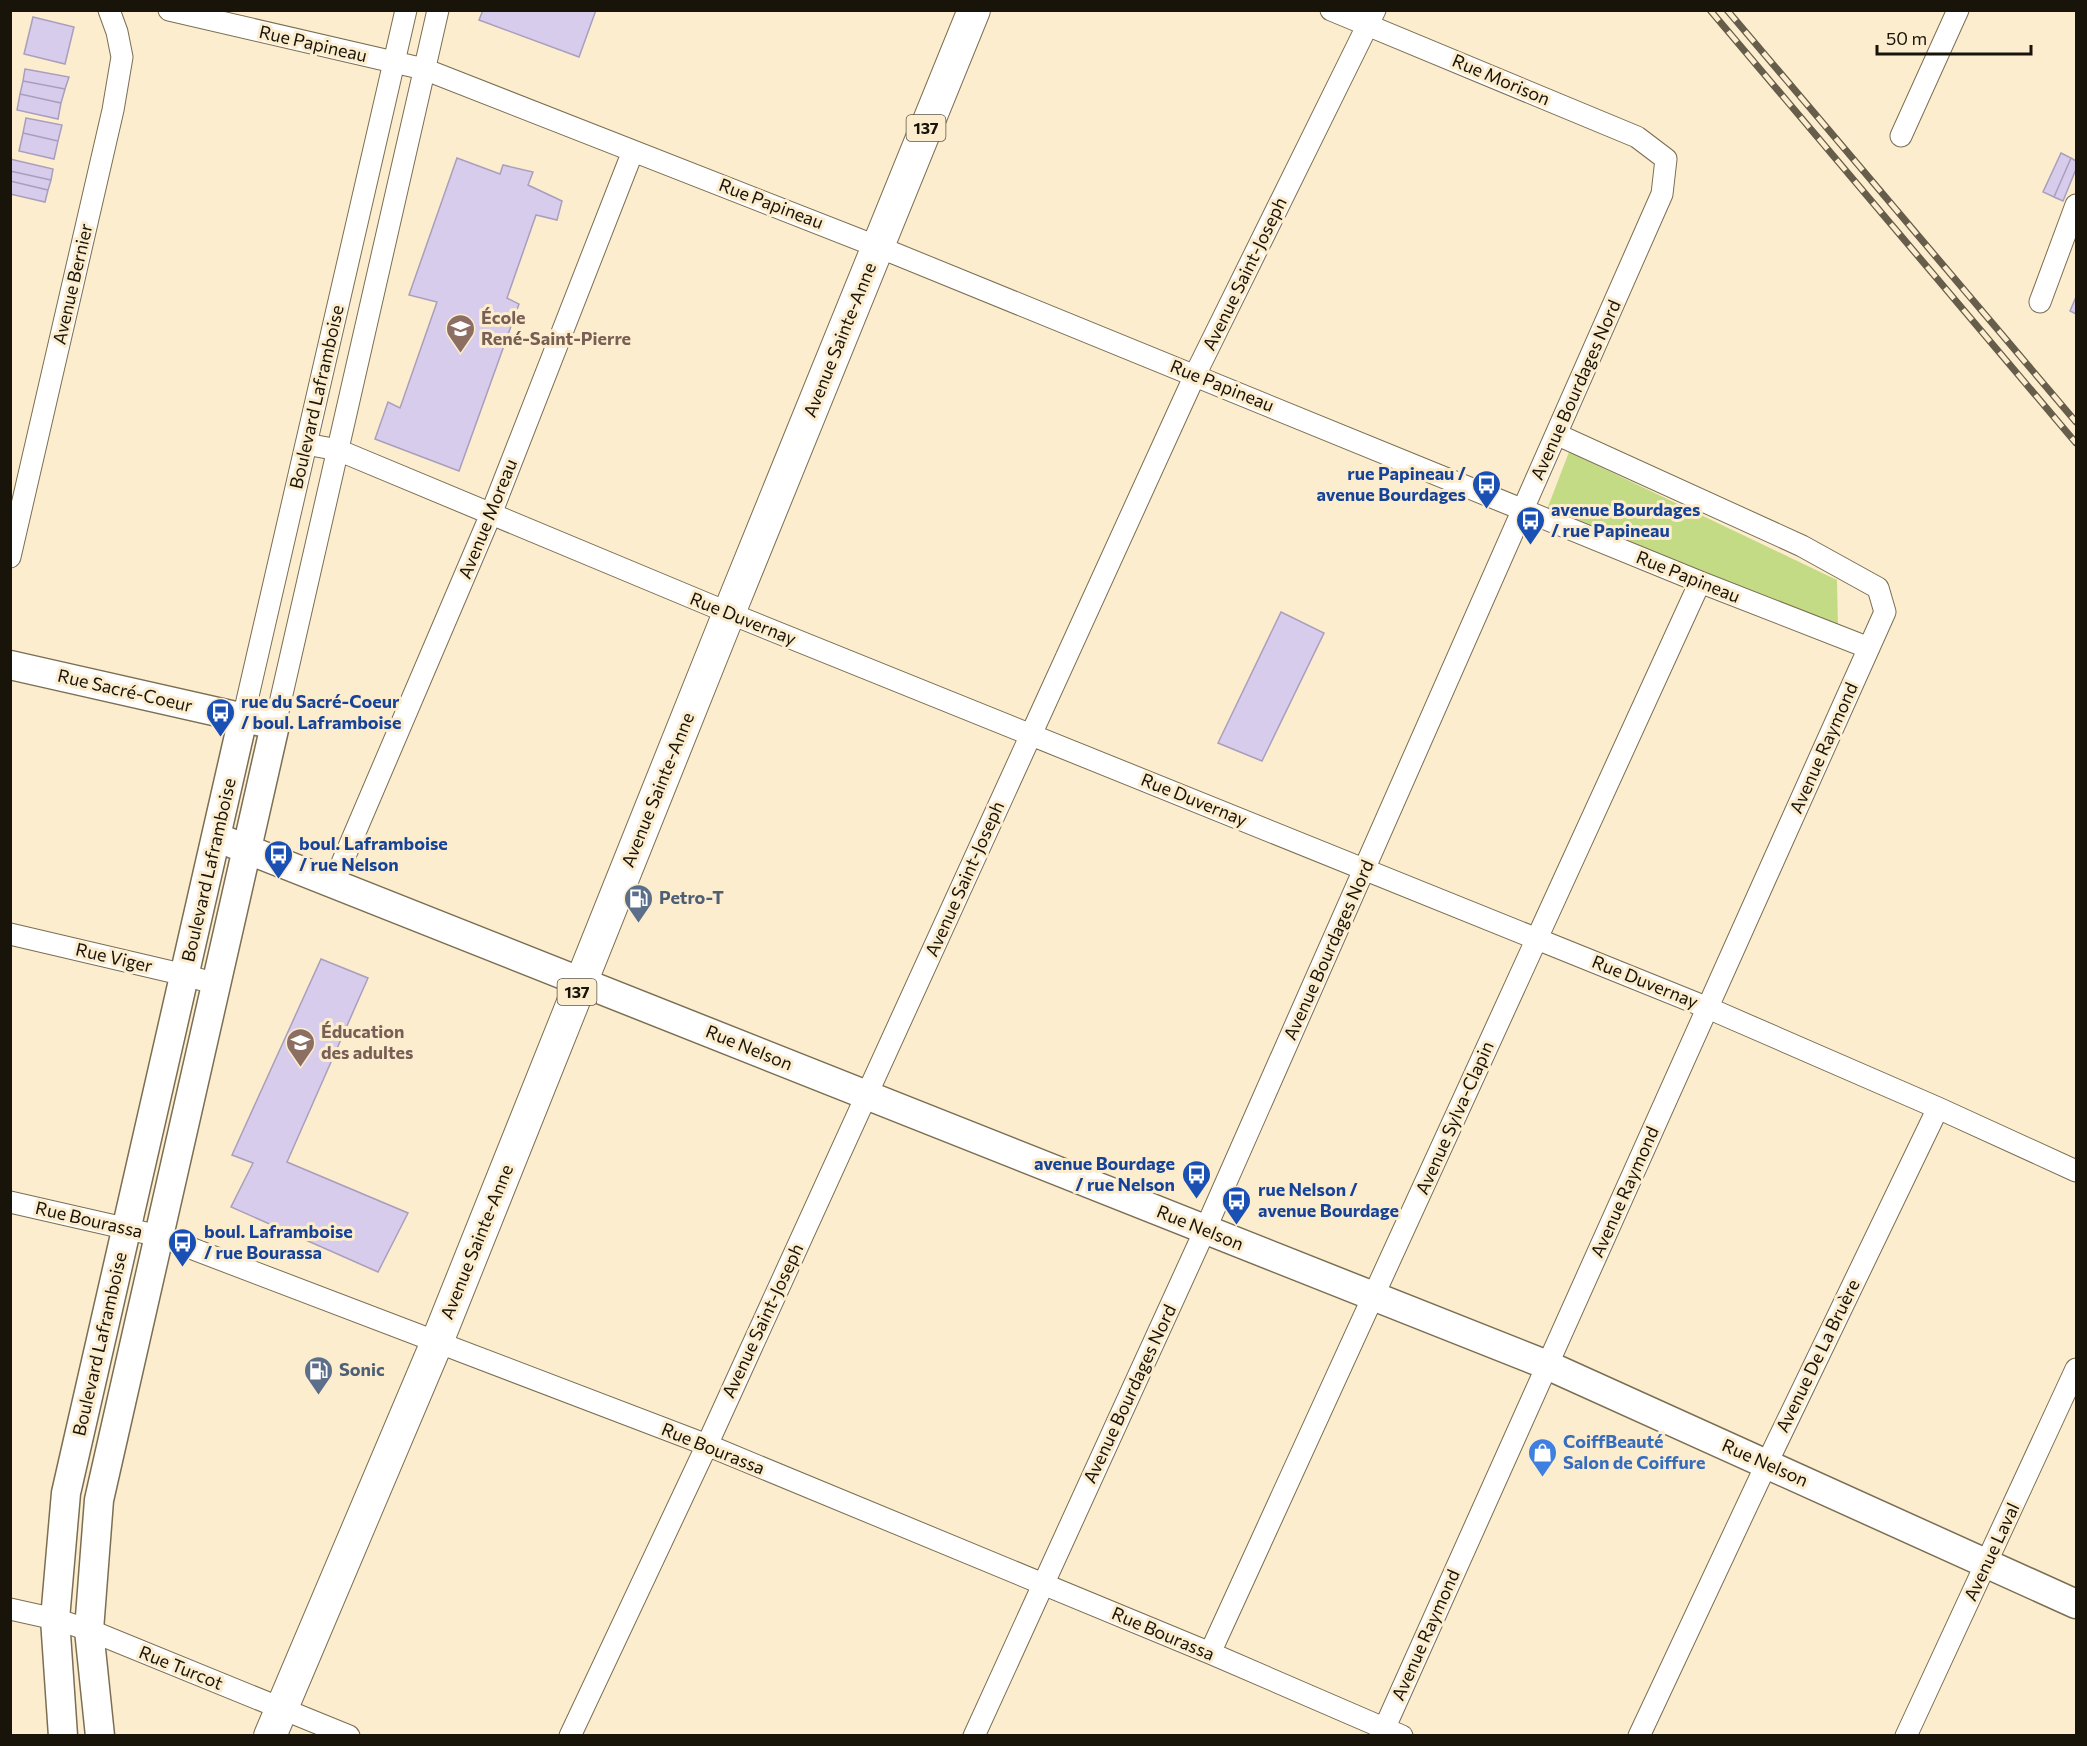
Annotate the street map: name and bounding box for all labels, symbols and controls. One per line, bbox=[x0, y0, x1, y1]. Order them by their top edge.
scale bar bbox=[1877, 18, 2032, 56]
street label: Rue Papineau bbox=[257, 20, 369, 66]
text: 50 m bbox=[1886, 27, 1927, 49]
street label: Rue Morison bbox=[1449, 49, 1554, 110]
road number: 137 bbox=[906, 115, 946, 141]
street label: Rue Papineau bbox=[716, 173, 827, 233]
street label: Avenue Saint-Joseph bbox=[1197, 193, 1291, 354]
street label: Avenue Bernier bbox=[47, 221, 97, 346]
street label: Avenue Sainte-Anne bbox=[798, 259, 880, 420]
street label: Avenue Bourdages Nord bbox=[1525, 296, 1625, 483]
street label: Boulevard Laframboise bbox=[284, 303, 348, 491]
place label: École René-Saint-Pierre bbox=[481, 306, 631, 349]
school or university icon: École René-Saint-Pierre bbox=[444, 312, 476, 354]
street label: Rue Papineau bbox=[1167, 354, 1278, 416]
street label: Avenue Moreau bbox=[453, 456, 521, 582]
place label: rue Papineau / avenue Bourdages bbox=[1317, 462, 1466, 505]
bus stop icon: rue Papineau / avenue Bourdages bbox=[1471, 468, 1503, 510]
place label: avenue Bourdages / rue Papineau bbox=[1551, 498, 1700, 541]
bus stop icon: avenue Bourdages / rue Papineau bbox=[1514, 504, 1546, 546]
street label: Rue Papineau bbox=[1633, 545, 1744, 607]
street label: Rue Duvernay bbox=[687, 587, 800, 649]
street label: Rue Sacré-Coeur bbox=[56, 664, 195, 716]
street label: Avenue Raymond bbox=[1784, 679, 1862, 817]
place label: rue du Sacré-Coeur / boul. Laframboise bbox=[241, 690, 401, 733]
bus stop icon: rue du Sacré-Coeur / boul. Laframboise bbox=[204, 696, 236, 738]
street label: Avenue Sainte-Anne bbox=[616, 709, 698, 870]
street label: Rue Duvernay bbox=[1138, 768, 1251, 830]
street label: Boulevard Laframboise bbox=[176, 776, 240, 964]
street label: Avenue Saint-Joseph bbox=[920, 797, 1008, 960]
place label: boul. Laframboise / rue Nelson bbox=[299, 832, 448, 875]
bus stop icon: boul. Laframboise / rue Nelson bbox=[262, 838, 294, 880]
street label: Avenue Bourdages Nord bbox=[1278, 856, 1378, 1043]
fuel station icon: Petro-T bbox=[622, 882, 654, 924]
place label: Petro-T bbox=[659, 886, 724, 908]
street label: Rue Viger bbox=[74, 938, 155, 977]
street label: Rue Duvernay bbox=[1589, 950, 1702, 1012]
road number: 137 bbox=[558, 979, 596, 1005]
place label: Éducation des adultes bbox=[321, 1020, 413, 1063]
street label: Rue Nelson bbox=[703, 1020, 796, 1074]
school or university icon: Éducation des adultes bbox=[284, 1026, 316, 1068]
street label: Avenue Sylva-Clapin bbox=[1410, 1038, 1498, 1198]
street label: Avenue Raymond bbox=[1585, 1123, 1663, 1261]
place label: avenue Bourdage / rue Nelson bbox=[1034, 1152, 1175, 1195]
bus stop icon: avenue Bourdage / rue Nelson bbox=[1180, 1158, 1212, 1200]
street label: Avenue Sainte-Anne bbox=[435, 1161, 517, 1322]
place label: rue Nelson / avenue Bourdage bbox=[1258, 1178, 1399, 1221]
bus stop icon: rue Nelson / avenue Bourdage bbox=[1221, 1184, 1253, 1226]
street label: Rue Bourassa bbox=[33, 1196, 145, 1242]
street label: Rue Nelson bbox=[1154, 1200, 1247, 1254]
place label: boul. Laframboise / rue Bourassa bbox=[204, 1220, 353, 1263]
bus stop icon: boul. Laframboise / rue Bourassa bbox=[167, 1226, 199, 1268]
street label: Avenue Saint-Joseph bbox=[717, 1240, 808, 1401]
street label: Boulevard Laframboise bbox=[67, 1250, 131, 1438]
street label: Avenue De La Bruère bbox=[1770, 1275, 1864, 1436]
street label: Avenue Bourdages Nord bbox=[1078, 1301, 1180, 1487]
fuel station icon: Sonic bbox=[302, 1354, 334, 1396]
place label: Sonic bbox=[339, 1358, 385, 1380]
street label: Rue Bourassa bbox=[658, 1417, 768, 1479]
place label: CoiffBeauté Salon de Coiffure bbox=[1563, 1430, 1706, 1473]
street label: Rue Nelson bbox=[1719, 1433, 1812, 1491]
shop icon: CoiffBeauté Salon de Coiffure bbox=[1526, 1436, 1558, 1478]
street label: Avenue Laval bbox=[1959, 1499, 2023, 1604]
street label: Avenue Raymond bbox=[1386, 1566, 1464, 1704]
street label: Rue Bourassa bbox=[1109, 1602, 1218, 1665]
street label: Rue Turcot bbox=[136, 1640, 227, 1694]

